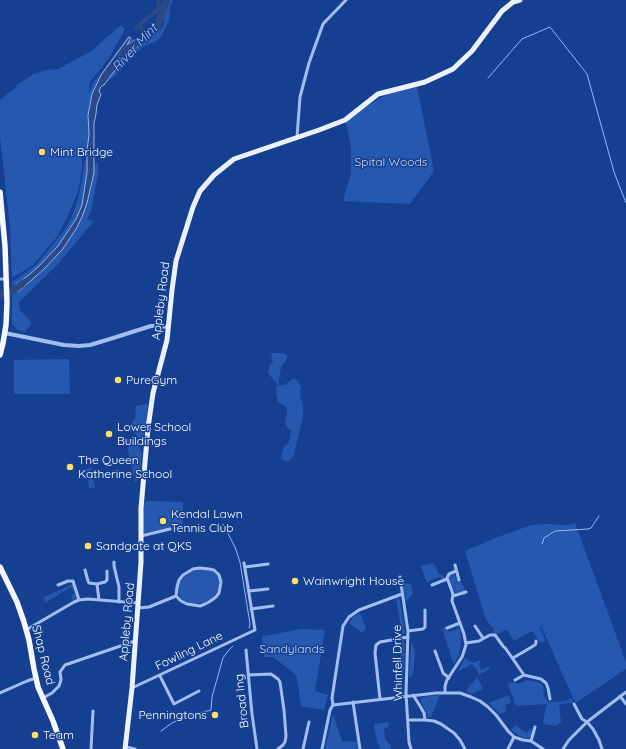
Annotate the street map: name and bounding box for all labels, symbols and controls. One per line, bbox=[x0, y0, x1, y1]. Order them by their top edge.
water label: River Mint bbox=[109, 21, 161, 75]
place label: Mint Bridge bbox=[50, 145, 113, 159]
marker: Mint Bridge bbox=[37, 147, 47, 157]
park label: Spital Woods bbox=[355, 155, 427, 169]
street label: Appleby Road bbox=[149, 261, 173, 341]
place label: PureGym bbox=[126, 373, 177, 387]
marker: PureGym bbox=[113, 375, 123, 385]
place label: Lower School Buildings bbox=[117, 420, 191, 448]
marker: Lower School Buildings bbox=[104, 429, 114, 439]
place label: The Queen Katherine School bbox=[78, 453, 172, 481]
marker: The Queen Katherine School bbox=[65, 462, 75, 472]
place label: Kendal Lawn Tennis Club bbox=[171, 507, 243, 535]
marker: Kendal Lawn Tennis Club bbox=[158, 516, 168, 526]
place label: Sandgate at QKS bbox=[96, 539, 192, 553]
marker: Sandgate at QKS bbox=[83, 541, 93, 551]
place label: Wainwright House bbox=[303, 574, 404, 588]
marker: Wainwright House bbox=[290, 576, 300, 586]
street label: Appleby Road bbox=[116, 582, 138, 662]
street label: Shap Road bbox=[29, 624, 57, 686]
street label: Whinfell Drive bbox=[390, 625, 406, 701]
street label: Fowling Lane bbox=[153, 628, 225, 674]
park label: Sandylands bbox=[260, 642, 324, 656]
street label: Broad Ing bbox=[232, 673, 252, 729]
place label: Penningtons bbox=[139, 708, 207, 722]
marker: Penningtons bbox=[210, 710, 220, 720]
place label: Team bbox=[43, 728, 74, 742]
marker: Team bbox=[30, 730, 40, 740]

